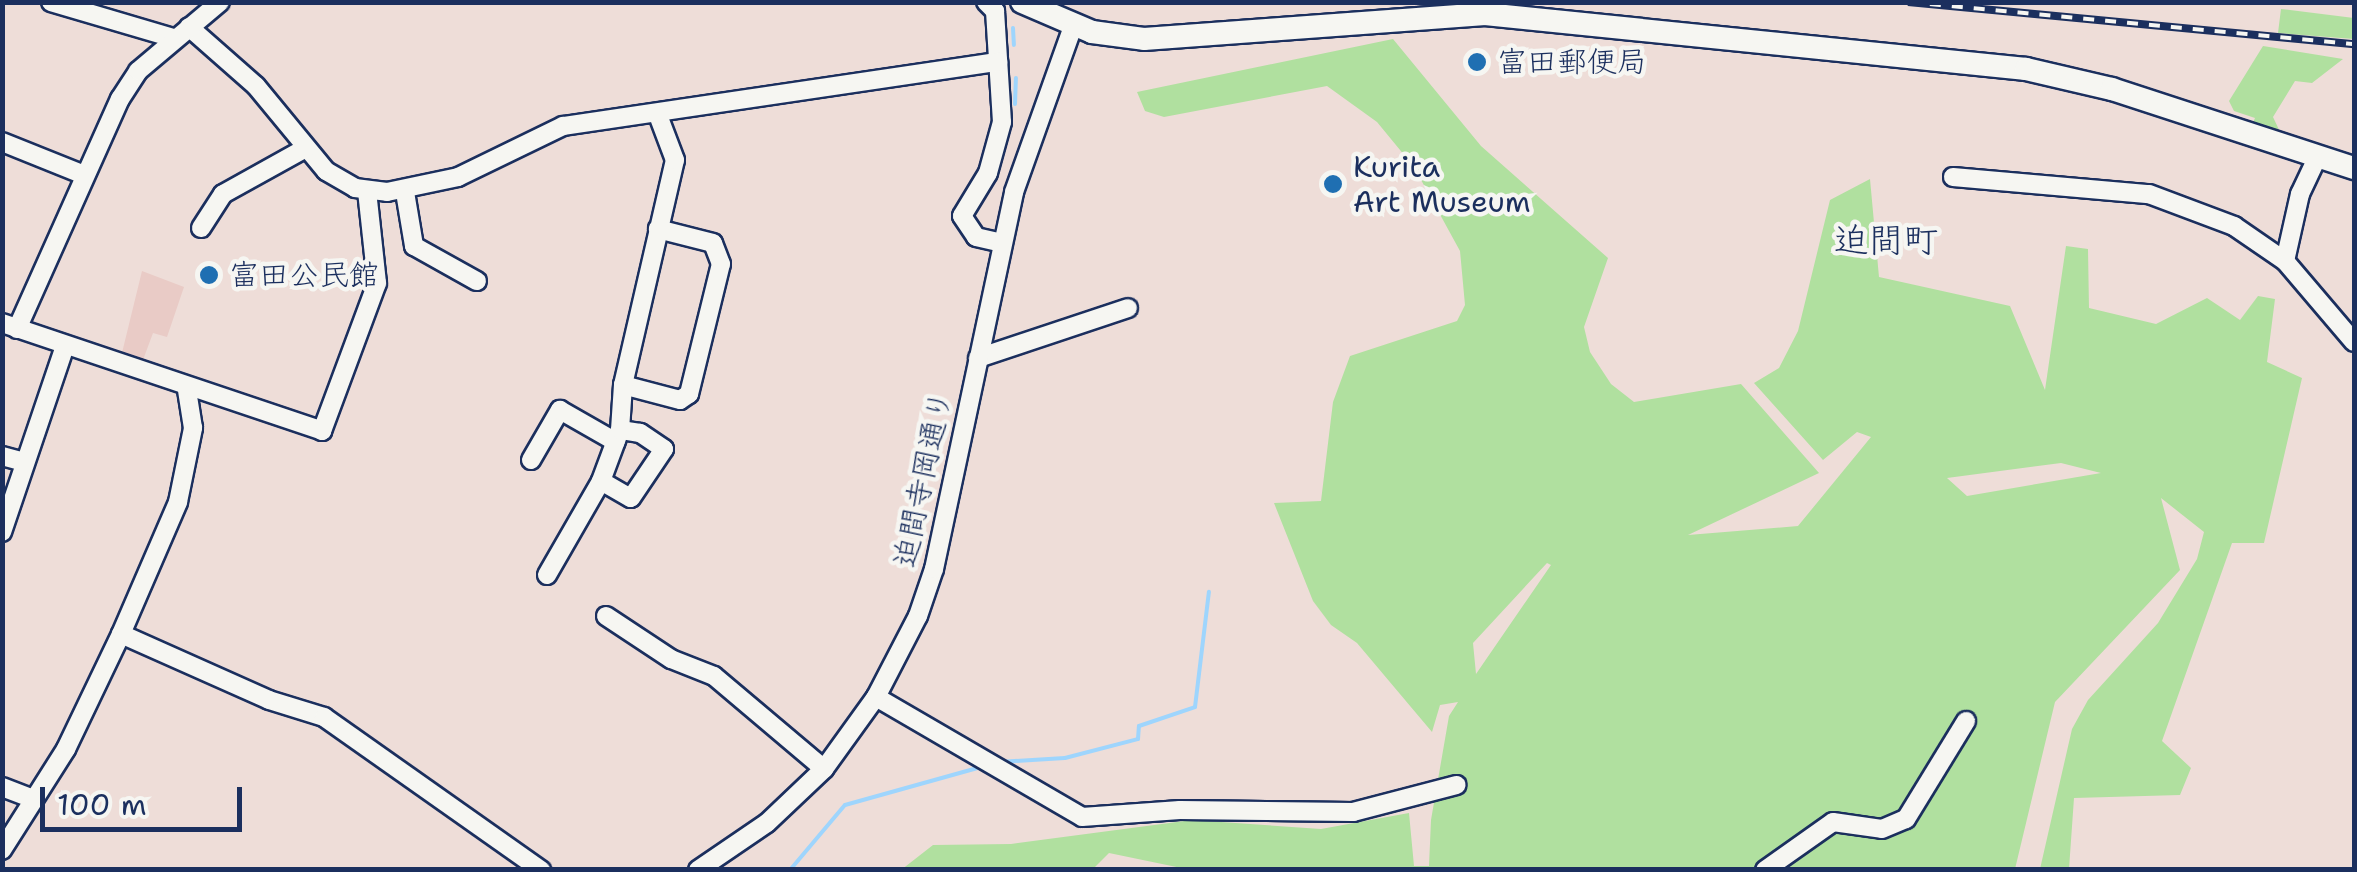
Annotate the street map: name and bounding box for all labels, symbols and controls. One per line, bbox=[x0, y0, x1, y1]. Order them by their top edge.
place label: 富田郵便局 bbox=[1497, 44, 1647, 80]
marker: 富田郵便局 bbox=[1466, 51, 1488, 73]
place label: Kurita Art Museum bbox=[1353, 149, 1531, 220]
marker: Kurita Art Museum bbox=[1322, 173, 1344, 195]
district label: 迫間町 bbox=[1834, 219, 1938, 261]
place label: 富田公民館 bbox=[229, 257, 379, 293]
marker: 富田公民館 bbox=[198, 264, 220, 286]
street label: 迫間寺岡通り bbox=[887, 387, 959, 571]
scale bar bbox=[45, 767, 248, 829]
text: 100 m bbox=[57, 784, 147, 825]

